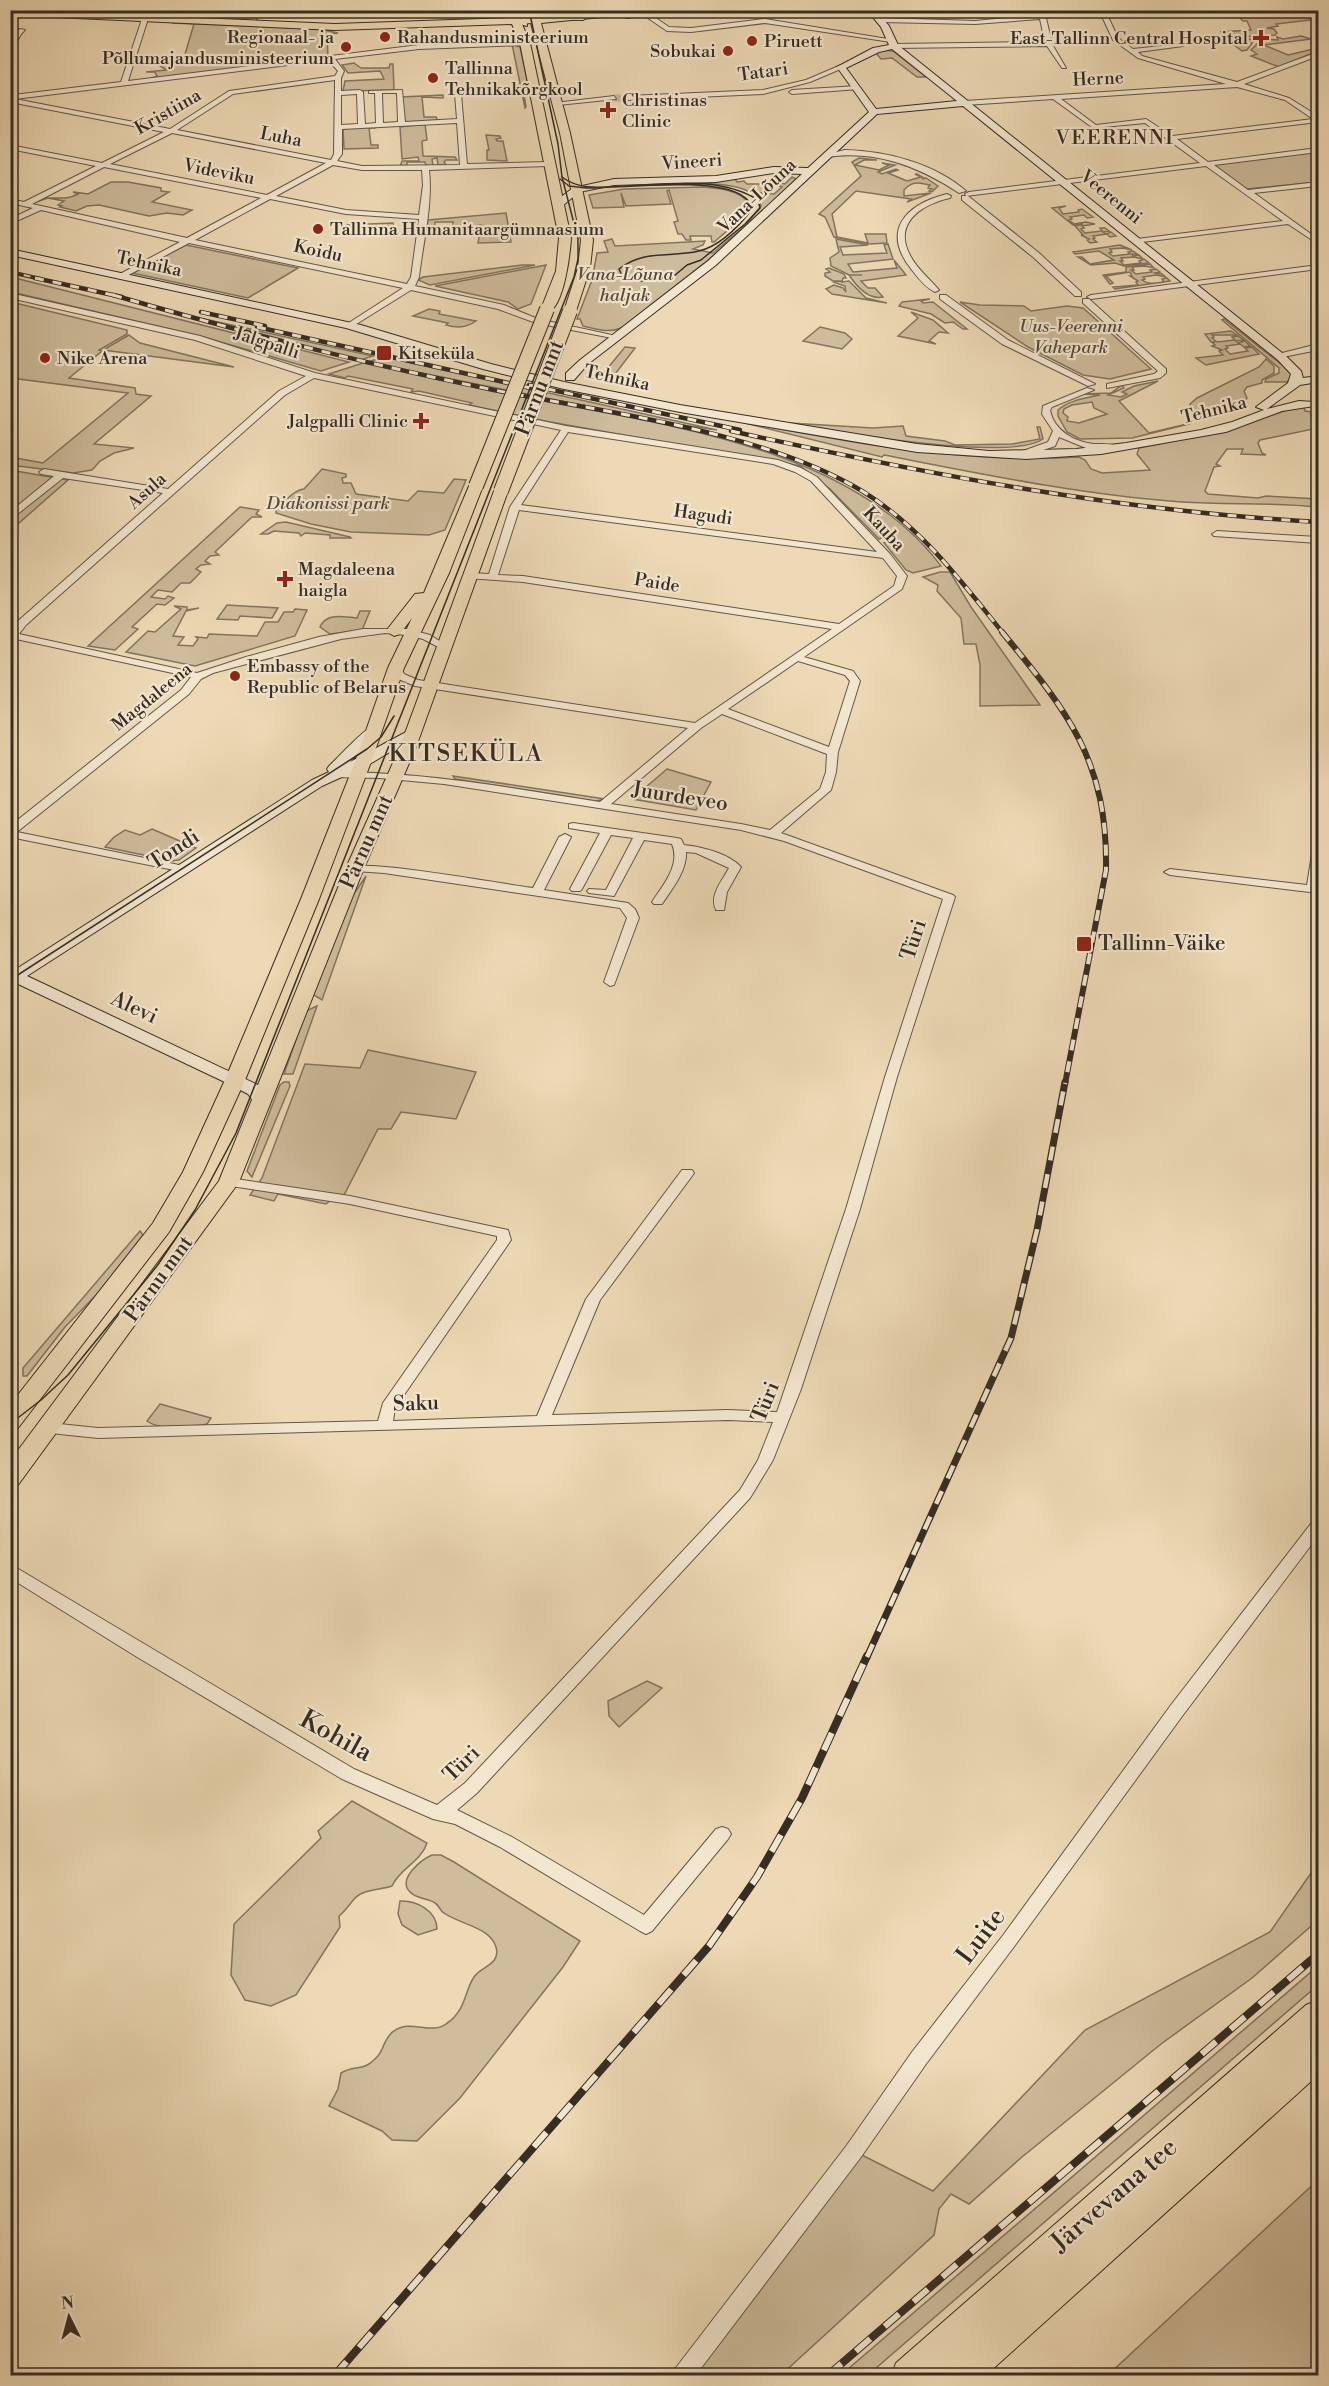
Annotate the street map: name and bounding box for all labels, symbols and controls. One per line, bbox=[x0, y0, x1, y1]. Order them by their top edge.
place label: Regionaal- ja Põllumajandusministeerium bbox=[102, 26, 335, 70]
place label: Rahandusministeerium bbox=[397, 26, 589, 49]
place label: East-Tallinn Central Hospital bbox=[1010, 27, 1249, 50]
marker: East-Tallinn Central Hospital bbox=[1252, 29, 1270, 47]
marker: Rahandusministeerium bbox=[378, 30, 392, 44]
place label: Piruett bbox=[764, 30, 823, 53]
marker: Piruett bbox=[745, 34, 759, 48]
marker: Regionaal- ja Põllumajandusministeerium bbox=[339, 40, 353, 54]
place label: Sobukai bbox=[650, 40, 716, 63]
marker: Sobukai bbox=[721, 44, 735, 58]
place label: Tallinna Tehnikakõrgkool bbox=[445, 57, 583, 101]
street label: Tatari bbox=[736, 57, 790, 87]
street label: Herne bbox=[1072, 66, 1124, 92]
marker: Tallinna Tehnikakõrgkool bbox=[426, 71, 440, 85]
street label: Kristiina bbox=[130, 83, 206, 140]
place label: Christinas Clinic bbox=[622, 89, 707, 133]
marker: Christinas Clinic bbox=[599, 101, 617, 119]
street label: Luha bbox=[258, 122, 305, 152]
district label: VEERENNI bbox=[1055, 126, 1174, 151]
street label: Vineeri bbox=[660, 148, 723, 176]
street label: Vana-Lõuna bbox=[712, 153, 802, 239]
street label: Videviku bbox=[180, 154, 257, 190]
street label: Veerenni bbox=[1074, 164, 1147, 229]
place label: Tallinna Humanitaargümnaasium bbox=[330, 218, 604, 241]
marker: Tallinna Humanitaargümnaasium bbox=[311, 222, 325, 236]
street label: Koidu bbox=[291, 235, 345, 268]
street label: Tehnika bbox=[114, 246, 185, 282]
park label: Vana-Lõuna haljak bbox=[577, 263, 674, 307]
park label: Uus-Veerenni Vahepark bbox=[1019, 315, 1123, 359]
street label: Jalgpalli bbox=[230, 321, 303, 364]
street label: Pärnu mnt bbox=[510, 336, 570, 440]
place label: Kitseküla bbox=[398, 342, 476, 365]
marker: Kitseküla bbox=[375, 344, 393, 362]
place label: Nike Arena bbox=[57, 347, 148, 370]
marker: Nike Arena bbox=[38, 351, 52, 365]
street label: Tehnika bbox=[582, 360, 653, 396]
street label: Tehnika bbox=[1179, 391, 1250, 429]
place label: Jalgpalli Clinic bbox=[286, 410, 408, 433]
marker: Jalgpalli Clinic bbox=[412, 412, 430, 430]
street label: Asula bbox=[122, 467, 172, 515]
park label: Diakonissi park bbox=[265, 492, 390, 515]
street label: Hagudi bbox=[672, 499, 734, 531]
street label: Kauba bbox=[858, 502, 911, 557]
place label: Magdaleena haigla bbox=[298, 558, 396, 602]
street label: Paide bbox=[633, 568, 681, 598]
marker: Magdaleena haigla bbox=[276, 570, 294, 588]
place label: Embassy of the Republic of Belarus bbox=[247, 655, 406, 699]
street label: Magdaleena bbox=[107, 657, 198, 736]
marker: Embassy of the Republic of Belarus bbox=[228, 669, 242, 683]
district label: KITSEKÜLA bbox=[388, 738, 544, 769]
street label: Juurdeveo bbox=[629, 776, 730, 817]
street label: Pärnu mnt bbox=[335, 790, 400, 893]
street label: Tondi bbox=[143, 824, 205, 876]
street label: Türi bbox=[895, 916, 933, 964]
place label: Tallinn-Väike bbox=[1098, 931, 1226, 957]
marker: Tallinn-Väike bbox=[1075, 935, 1093, 953]
street label: Alevi bbox=[106, 986, 162, 1030]
street label: Pärnu mnt bbox=[119, 1230, 199, 1327]
street label: Türi bbox=[746, 1378, 786, 1426]
street label: Saku bbox=[392, 1390, 440, 1418]
street label: Kohila bbox=[294, 1703, 379, 1769]
street label: Türi bbox=[438, 1740, 486, 1788]
street label: Luite bbox=[949, 1901, 1013, 1971]
street label: Järvevana tee bbox=[1043, 2131, 1184, 2259]
north arrow bbox=[39, 2287, 99, 2347]
text: N bbox=[60, 2292, 75, 2314]

